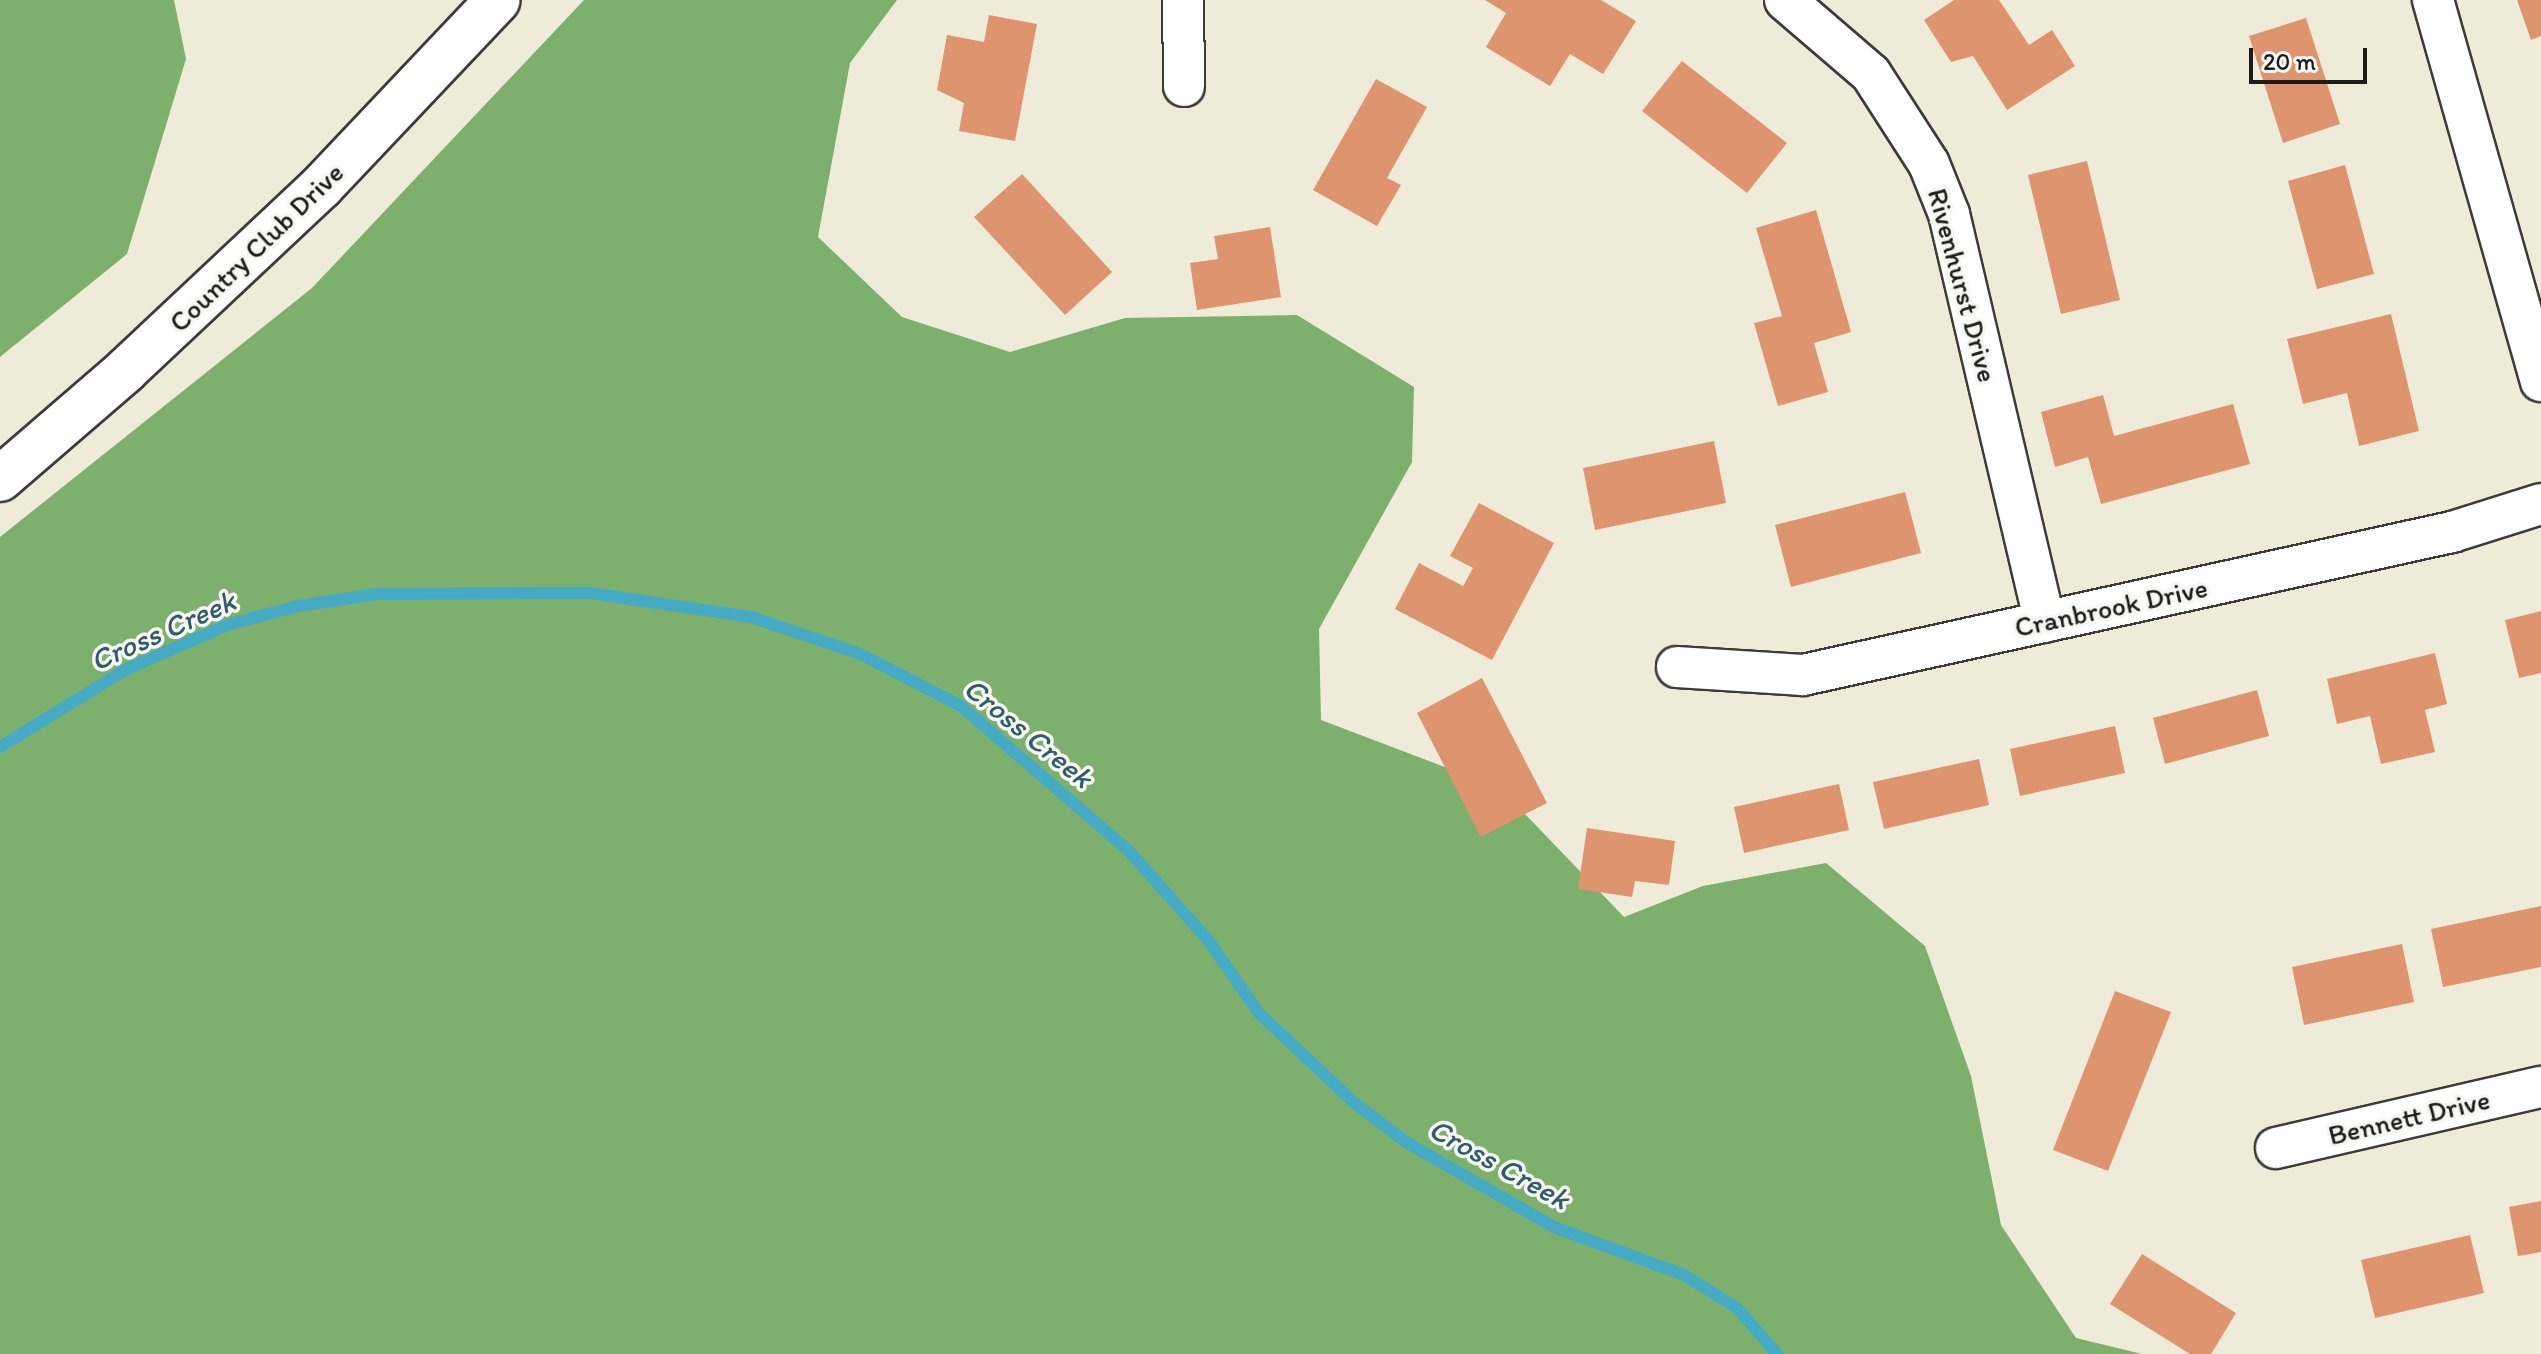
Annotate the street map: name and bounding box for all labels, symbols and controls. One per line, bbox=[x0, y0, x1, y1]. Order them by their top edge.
scale bar bbox=[2253, 32, 2371, 82]
text: 20 m bbox=[2263, 47, 2316, 76]
street label: Country Club Drive bbox=[162, 155, 350, 339]
street label: Rivenhurst Drive bbox=[1921, 184, 2005, 386]
street label: Cranbrook Drive bbox=[2012, 570, 2210, 644]
water label: Cross Creek bbox=[85, 583, 241, 679]
water label: Cross Creek bbox=[957, 670, 1099, 796]
street label: Bennett Drive bbox=[2325, 1082, 2493, 1152]
water label: Cross Creek bbox=[1423, 1111, 1575, 1217]

